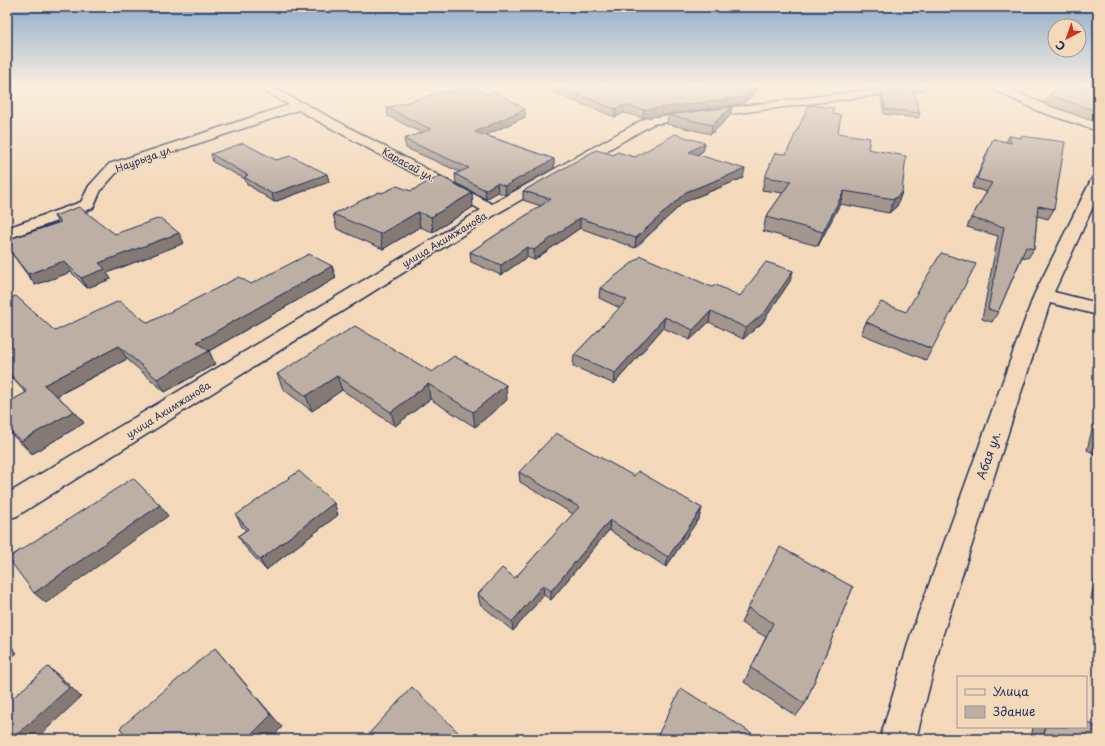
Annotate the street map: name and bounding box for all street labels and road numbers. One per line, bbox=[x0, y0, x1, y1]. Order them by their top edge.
street label: Наурыза ул. bbox=[113, 141, 175, 175]
street label: Карасай ул. bbox=[380, 143, 438, 185]
street label: улица Акимжанова bbox=[399, 207, 490, 270]
street label: улица Акимжанова bbox=[123, 377, 214, 441]
street label: Абая ул. bbox=[971, 428, 1005, 482]

